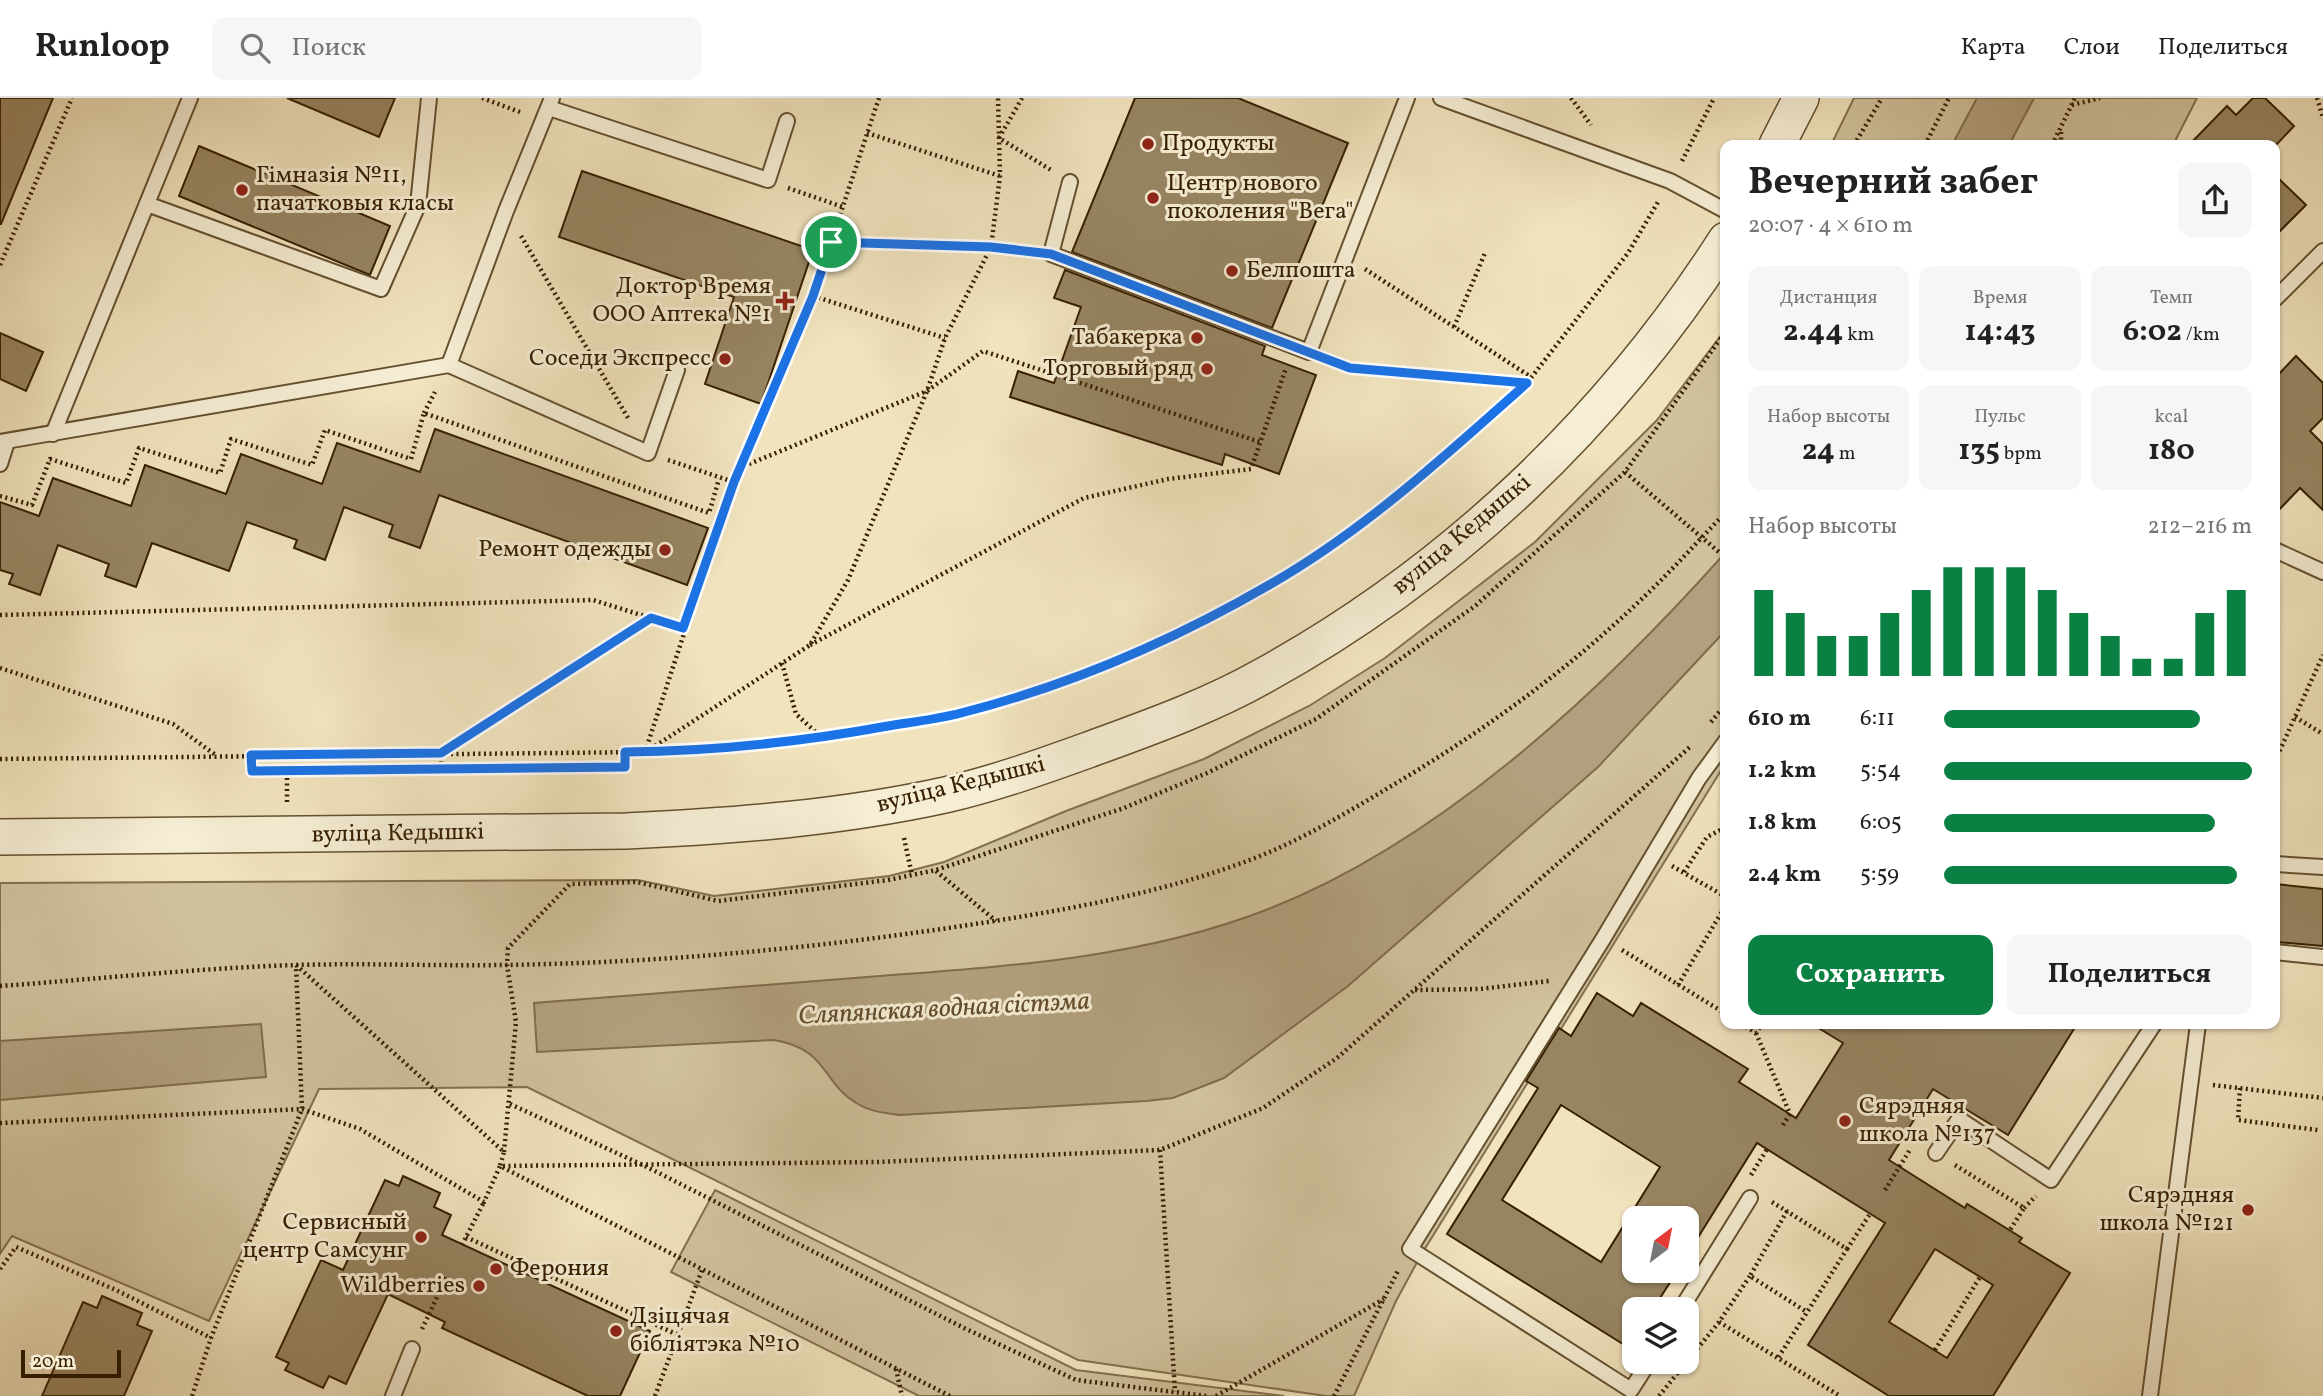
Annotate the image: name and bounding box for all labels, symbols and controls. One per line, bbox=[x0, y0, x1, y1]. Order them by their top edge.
search box bbox=[212, 17, 702, 80]
text: Runloop bbox=[35, 25, 170, 71]
icon: search bbox=[236, 29, 274, 67]
text: Поиск bbox=[292, 30, 366, 66]
text: Карта bbox=[1961, 31, 2026, 65]
text: Слои bbox=[2064, 31, 2120, 65]
text: Поделиться bbox=[2158, 31, 2288, 65]
place label: Продукты bbox=[1162, 127, 1274, 161]
marker: Продукты bbox=[1140, 136, 1156, 152]
text: Вечерний забег bbox=[1748, 157, 2038, 210]
place label: Гімназія №11, пачатковыя класы bbox=[256, 159, 454, 221]
button: share bbox=[2178, 163, 2252, 237]
place label: Центр нового поколения "Вега" bbox=[1167, 167, 1354, 229]
marker: Гімназія №11, пачатковыя класы bbox=[234, 182, 250, 198]
marker: Центр нового поколения "Вега" bbox=[1145, 190, 1161, 206]
text: 20:07 · 4 × 610 m bbox=[1748, 210, 1913, 242]
pin bbox=[801, 212, 861, 272]
icon: arrive bbox=[812, 223, 850, 261]
place label: Белпошта bbox=[1246, 254, 1356, 288]
marker: Белпошта bbox=[1224, 263, 1240, 279]
place label: Доктор Время ООО Аптека №1 bbox=[593, 270, 771, 332]
text: Дистанция bbox=[1780, 285, 1878, 311]
text: Время bbox=[1973, 285, 2027, 311]
text: Темп bbox=[2150, 285, 2193, 311]
marker: Доктор Время ООО Аптека №1 bbox=[777, 293, 793, 309]
text: 2.44 bbox=[1783, 311, 1843, 353]
text: 14:43 bbox=[1964, 311, 2036, 353]
text: 6:02 bbox=[2123, 311, 2182, 353]
place label: Табакерка bbox=[1071, 321, 1183, 355]
text: km bbox=[1843, 322, 1874, 348]
text: /km bbox=[2182, 322, 2220, 348]
marker: Табакерка bbox=[1189, 330, 1205, 346]
place label: Соседи Экспресс bbox=[529, 342, 711, 376]
marker: Соседи Экспресс bbox=[717, 351, 733, 367]
place label: Торговый ряд bbox=[1043, 352, 1193, 386]
marker: Торговый ряд bbox=[1199, 361, 1215, 377]
text: Набор высоты bbox=[1767, 404, 1890, 430]
text: Пульс bbox=[1974, 404, 2026, 430]
text: kcal bbox=[2154, 404, 2188, 430]
text: 24 bbox=[1802, 430, 1835, 472]
text: 135 bbox=[1958, 430, 2000, 472]
text: 180 bbox=[2148, 430, 2195, 472]
text: m bbox=[1835, 441, 1856, 467]
text: bpm bbox=[2000, 441, 2042, 467]
street label: вуліца Кедышкі bbox=[1385, 467, 1539, 603]
text: Набор высоты bbox=[1748, 511, 1897, 543]
text: 212–216 m bbox=[2147, 511, 2252, 543]
place label: Ремонт одежды bbox=[478, 533, 651, 567]
marker: Ремонт одежды bbox=[657, 542, 673, 558]
text: 610 m bbox=[1748, 703, 1811, 735]
text: 6:11 bbox=[1860, 703, 1895, 735]
street label: вуліца Кедышкі bbox=[873, 748, 1049, 822]
text: 1.2 km bbox=[1748, 755, 1817, 787]
text: 5:54 bbox=[1860, 755, 1901, 787]
text: 1.8 km bbox=[1748, 807, 1817, 839]
text: 6:05 bbox=[1860, 807, 1902, 839]
street label: вуліца Кедышкі bbox=[311, 815, 485, 853]
text: 2.4 km bbox=[1748, 859, 1821, 891]
text: 5:59 bbox=[1860, 859, 1899, 891]
button: Сохранить bbox=[1748, 935, 1993, 1015]
button: Поделиться bbox=[2007, 935, 2252, 1015]
water label: Сляпянская водная сістэма bbox=[797, 983, 1091, 1035]
place label: Сярэдняя школа №137 bbox=[1859, 1090, 1995, 1152]
marker: Сярэдняя школа №137 bbox=[1837, 1113, 1853, 1129]
place label: Сярэдняя школа №121 bbox=[2099, 1179, 2234, 1241]
marker: Сярэдняя школа №121 bbox=[2240, 1202, 2256, 1218]
place label: Сервисный центр Самсунг bbox=[243, 1206, 408, 1268]
north arrow bbox=[1622, 1206, 1699, 1283]
map controls bbox=[1622, 1206, 1699, 1374]
marker: Сервисный центр Самсунг bbox=[413, 1229, 429, 1245]
place label: Ферония bbox=[510, 1252, 609, 1286]
marker: Ферония bbox=[488, 1261, 504, 1277]
place label: Wildberries bbox=[340, 1269, 465, 1303]
marker: Wildberries bbox=[471, 1278, 487, 1294]
button: layers bbox=[1622, 1297, 1699, 1374]
place label: Дзіцячая бібліятэка №10 bbox=[630, 1300, 800, 1362]
marker: Дзіцячая бібліятэка №10 bbox=[608, 1323, 624, 1339]
scale bar bbox=[21, 1347, 121, 1379]
text: 20 m bbox=[32, 1349, 74, 1375]

